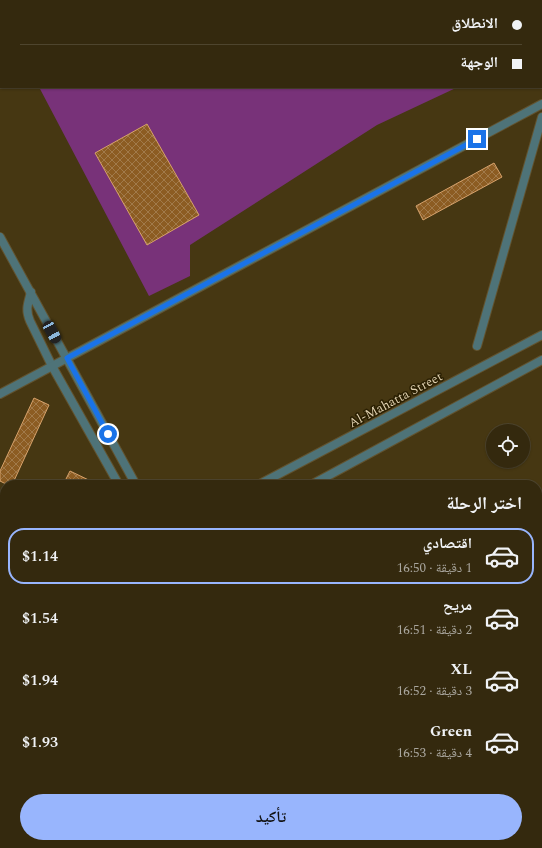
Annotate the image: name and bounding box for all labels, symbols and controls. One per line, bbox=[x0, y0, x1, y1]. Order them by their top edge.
text: الانطلاق bbox=[452, 12, 498, 35]
text: الوجهة bbox=[460, 51, 498, 74]
route end bbox=[468, 130, 486, 148]
car bbox=[41, 319, 63, 345]
street label: Al-Mahatta Street bbox=[345, 366, 446, 433]
map controls bbox=[486, 424, 530, 468]
button: locate bbox=[486, 424, 530, 468]
route start bbox=[99, 425, 117, 443]
text: اختر الرحلة bbox=[447, 490, 522, 517]
text: اقتصادي bbox=[423, 532, 472, 555]
icon: car bbox=[484, 538, 520, 574]
text: $1.14 bbox=[22, 545, 58, 568]
text: 1 دقيقة · 16:50 bbox=[397, 558, 472, 578]
text: مريح bbox=[443, 594, 472, 617]
icon: car bbox=[484, 600, 520, 636]
text: $1.54 bbox=[22, 607, 58, 630]
text: 2 دقيقة · 16:51 bbox=[397, 620, 472, 640]
text: XL bbox=[451, 658, 472, 681]
icon: car bbox=[484, 662, 520, 698]
text: $1.94 bbox=[22, 669, 58, 692]
text: 3 دقيقة · 16:52 bbox=[397, 681, 472, 701]
text: Green bbox=[430, 720, 472, 743]
icon: car bbox=[484, 724, 520, 760]
text: $1.93 bbox=[22, 731, 58, 754]
text: 4 دقيقة · 16:53 bbox=[397, 743, 472, 763]
button: تأكيد bbox=[20, 794, 522, 840]

